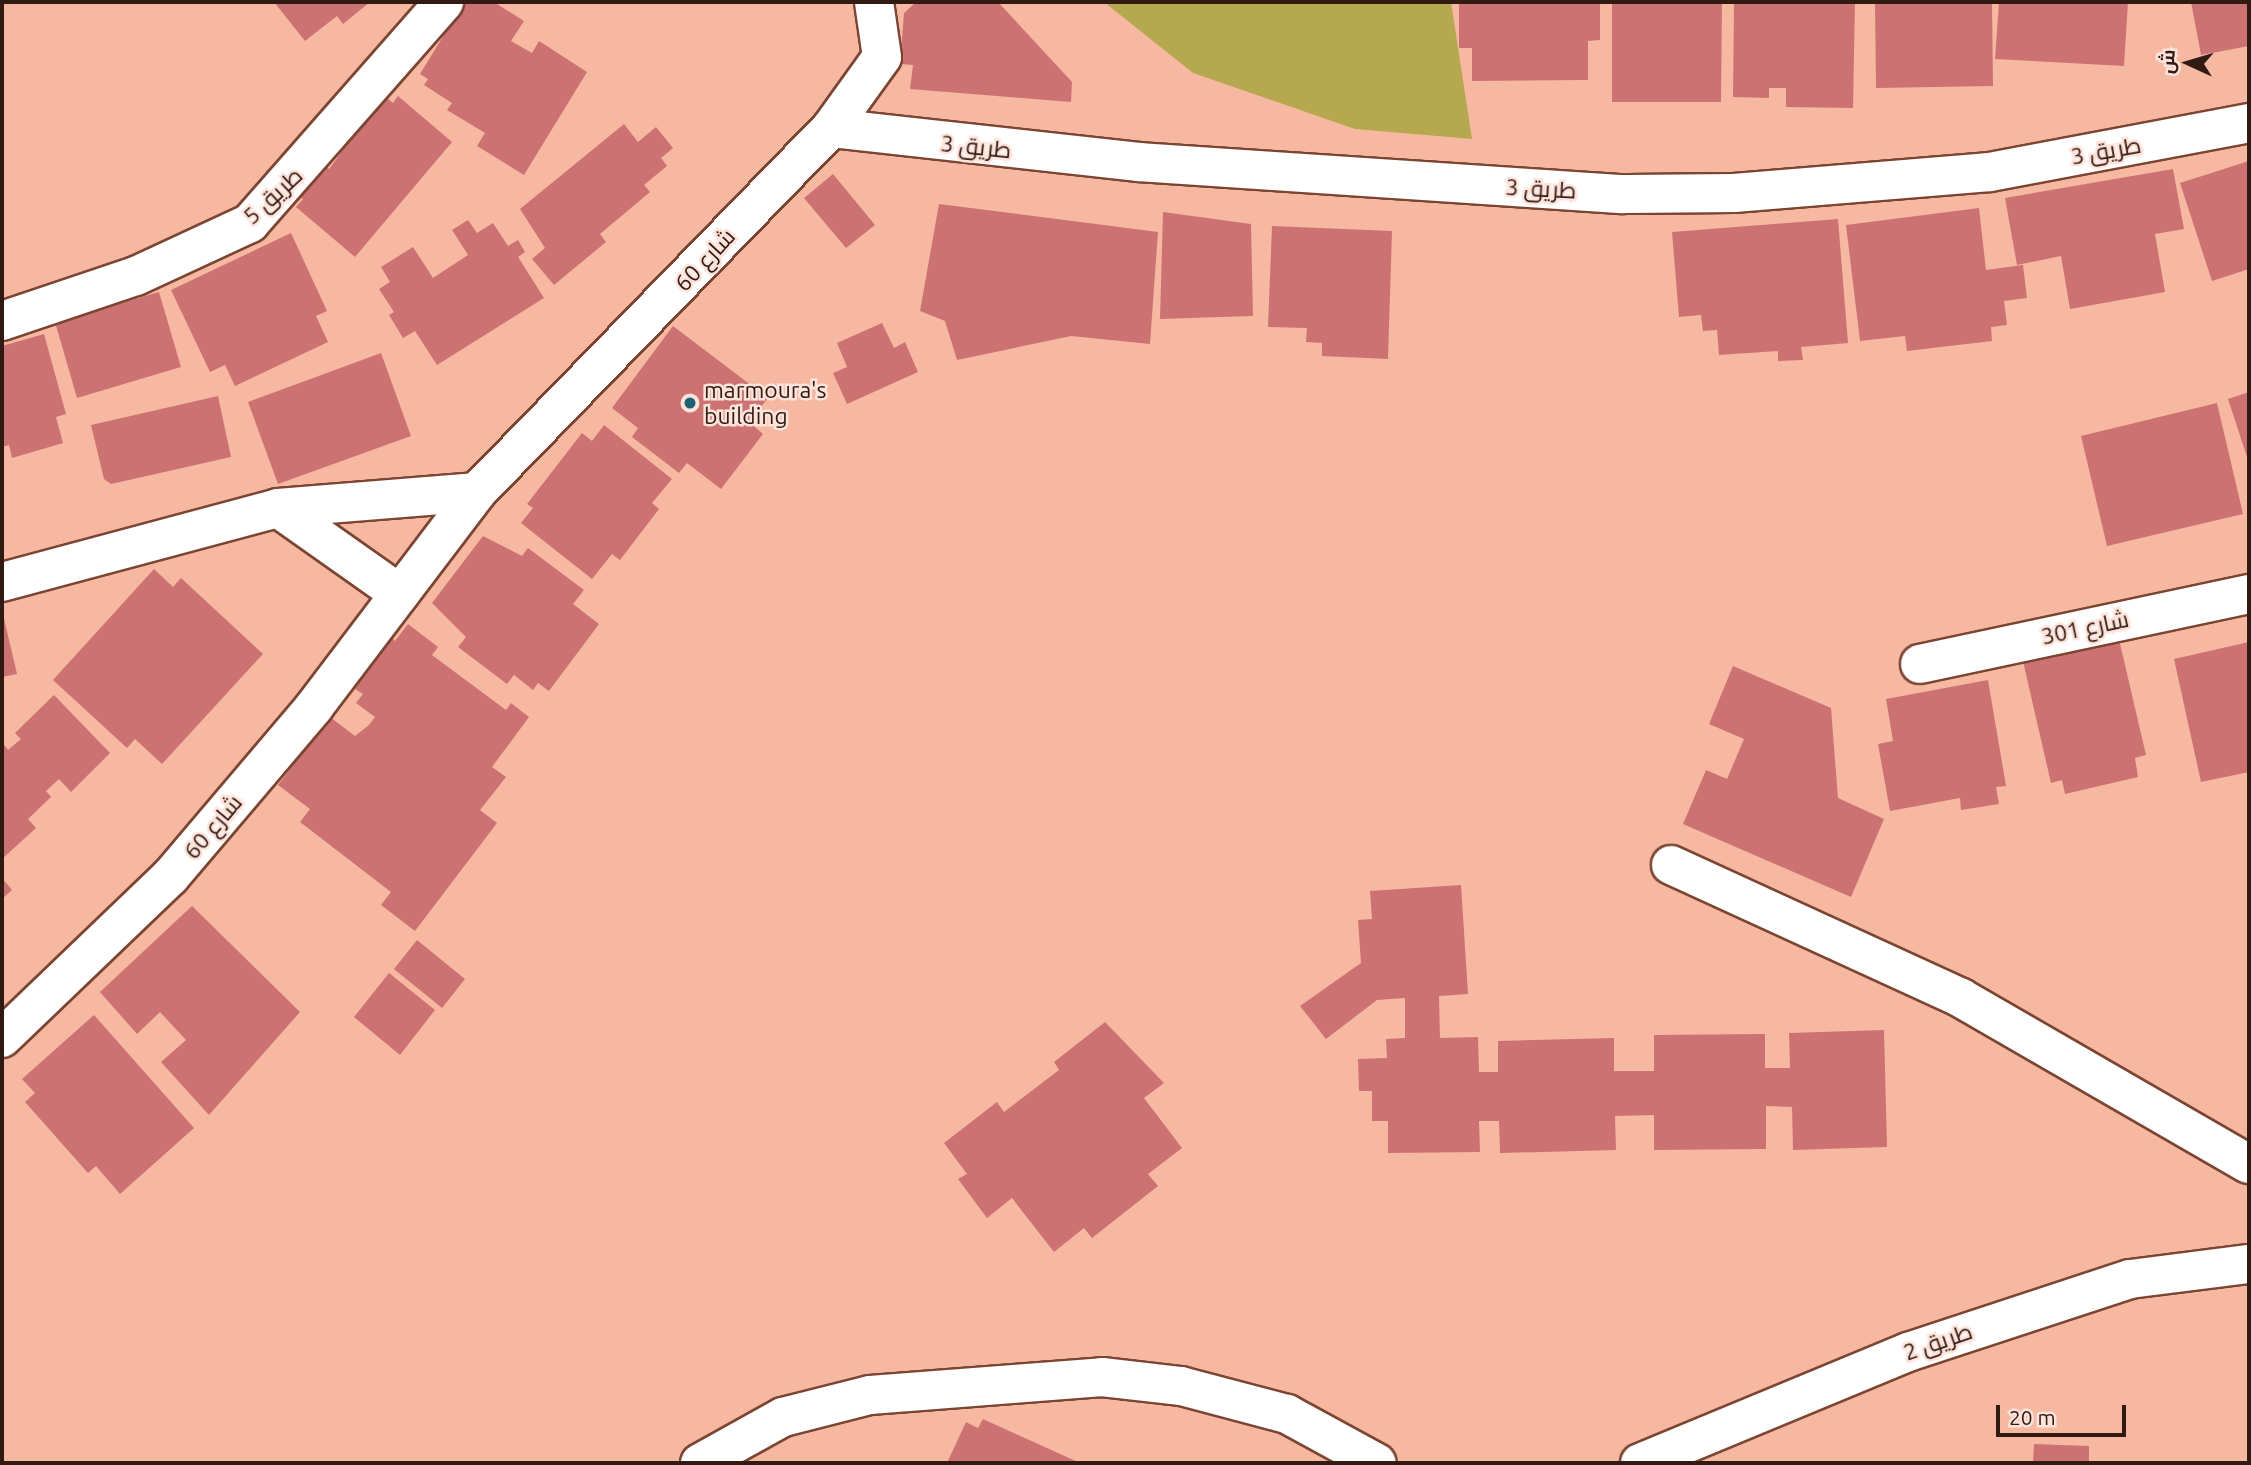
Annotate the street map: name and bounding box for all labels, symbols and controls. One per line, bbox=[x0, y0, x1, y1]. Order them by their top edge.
north arrow bbox=[2153, 28, 2223, 98]
text: ش bbox=[2155, 49, 2179, 74]
street label: طريق 3 bbox=[939, 130, 1013, 164]
street label: طريق 3 bbox=[2069, 131, 2143, 171]
street label: طريق 5 bbox=[238, 162, 308, 230]
street label: طريق 3 bbox=[1505, 173, 1577, 205]
street label: شارع 60 bbox=[669, 223, 741, 297]
place label: marmoura's building bbox=[704, 376, 826, 430]
marker: marmoura's building bbox=[682, 395, 698, 411]
street label: شارع 301 bbox=[2039, 605, 2131, 651]
street label: شارع 60 bbox=[178, 789, 248, 865]
street label: طريق 2 bbox=[1900, 1317, 1976, 1367]
scale bar bbox=[1999, 1392, 2128, 1436]
text: 20 m bbox=[2009, 1405, 2056, 1429]

